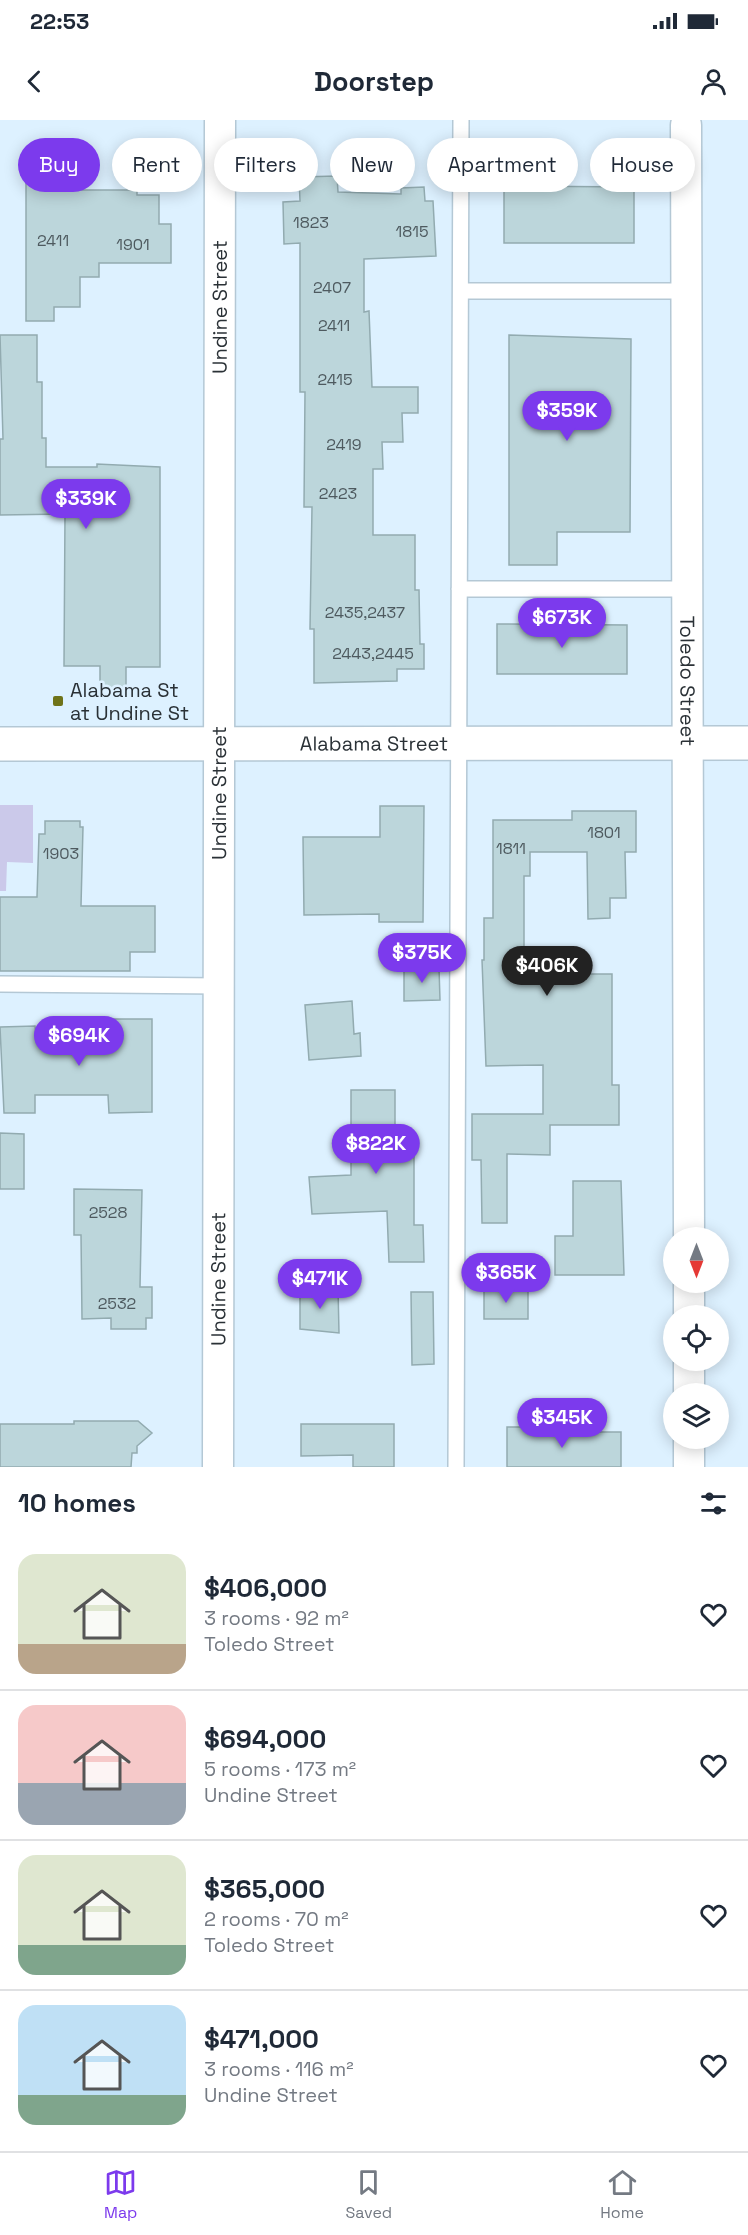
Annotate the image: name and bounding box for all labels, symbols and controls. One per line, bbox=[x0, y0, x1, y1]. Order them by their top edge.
text: 22:53 bbox=[30, 7, 89, 35]
text: Doorstep bbox=[314, 64, 434, 99]
icon: back bbox=[18, 65, 51, 98]
icon: person bbox=[697, 65, 730, 98]
chip: Buy bbox=[18, 138, 100, 192]
chip: Rent bbox=[112, 138, 202, 192]
chip: Filters bbox=[214, 138, 318, 192]
chip: New bbox=[330, 138, 415, 192]
chip: Apartment bbox=[427, 138, 578, 192]
chip: House bbox=[590, 138, 695, 192]
house number: 1823 bbox=[293, 212, 329, 233]
house number: 1815 bbox=[396, 221, 428, 242]
house number: 2411 bbox=[37, 230, 69, 251]
house number: 1901 bbox=[116, 234, 150, 255]
street label: Undine Street bbox=[207, 240, 233, 374]
house number: 2407 bbox=[313, 277, 351, 298]
house number: 2411 bbox=[318, 315, 350, 336]
house number: 2415 bbox=[317, 369, 353, 390]
pin: $359K bbox=[525, 391, 609, 442]
text: $359K bbox=[536, 397, 598, 423]
house number: 2419 bbox=[326, 434, 362, 455]
pin: $339K bbox=[44, 479, 128, 530]
house number: 2423 bbox=[319, 483, 357, 504]
text: $339K bbox=[55, 485, 117, 511]
pin: $673K bbox=[520, 598, 604, 649]
house number: 2435,2437 bbox=[325, 602, 405, 623]
text: $673K bbox=[532, 604, 592, 630]
street label: Toledo Street bbox=[674, 616, 701, 746]
house number: 2443,2445 bbox=[332, 643, 414, 664]
place label: Alabama St at Undine St bbox=[70, 677, 189, 726]
marker: Alabama St at Undine St bbox=[51, 694, 65, 708]
street label: Undine Street bbox=[206, 726, 232, 860]
street label: Alabama Street bbox=[300, 730, 448, 757]
house number: 1801 bbox=[587, 822, 621, 843]
house number: 1811 bbox=[496, 838, 526, 859]
house number: 1903 bbox=[43, 843, 79, 864]
pin: $375K bbox=[380, 933, 464, 984]
text: $375K bbox=[392, 939, 452, 965]
pin: $406K bbox=[505, 946, 589, 997]
text: $406K bbox=[516, 952, 578, 978]
pin: $694K bbox=[37, 1016, 121, 1067]
text: $694K bbox=[48, 1022, 110, 1048]
pin: $822K bbox=[334, 1124, 418, 1175]
text: $822K bbox=[346, 1130, 406, 1156]
house number: 2528 bbox=[89, 1202, 127, 1223]
street label: Undine Street bbox=[205, 1212, 231, 1346]
north arrow bbox=[663, 1227, 729, 1293]
map controls bbox=[663, 1227, 729, 1449]
pin: $365K bbox=[464, 1253, 548, 1304]
pin: $471K bbox=[278, 1259, 362, 1310]
text: $365K bbox=[475, 1259, 537, 1285]
text: $471K bbox=[292, 1265, 348, 1291]
house number: 2532 bbox=[98, 1293, 136, 1314]
button: locate bbox=[663, 1305, 729, 1371]
button: layers bbox=[663, 1383, 729, 1449]
pin: $345K bbox=[520, 1398, 604, 1449]
text: $345K bbox=[531, 1404, 593, 1430]
text: 10 homes bbox=[18, 1486, 136, 1520]
icon: filters bbox=[697, 1487, 730, 1520]
text: $406,000 bbox=[204, 1571, 327, 1605]
icon: home bbox=[66, 1578, 138, 1650]
icon: heart bbox=[697, 1598, 730, 1631]
text: 3 rooms · 92 m² bbox=[204, 1605, 349, 1631]
text: Toledo Street bbox=[204, 1631, 334, 1657]
text: $694,000 bbox=[204, 1722, 326, 1756]
icon: home bbox=[66, 1729, 138, 1801]
icon: heart bbox=[697, 1749, 730, 1782]
text: 5 rooms · 173 m² bbox=[204, 1756, 356, 1782]
text: Undine Street bbox=[204, 1782, 338, 1808]
text: $365,000 bbox=[204, 1872, 325, 1906]
icon: home bbox=[66, 1879, 138, 1951]
icon: heart bbox=[697, 1899, 730, 1932]
text: 2 rooms · 70 m² bbox=[204, 1906, 348, 1932]
text: Toledo Street bbox=[204, 1932, 334, 1958]
text: $471,000 bbox=[204, 2022, 319, 2056]
icon: home bbox=[66, 2029, 138, 2101]
icon: heart bbox=[697, 2049, 730, 2082]
text: 3 rooms · 116 m² bbox=[204, 2056, 354, 2082]
text: Undine Street bbox=[204, 2082, 338, 2108]
tab: Map bbox=[104, 2166, 137, 2223]
tab: Saved bbox=[346, 2166, 392, 2223]
tab: Home bbox=[600, 2166, 644, 2223]

